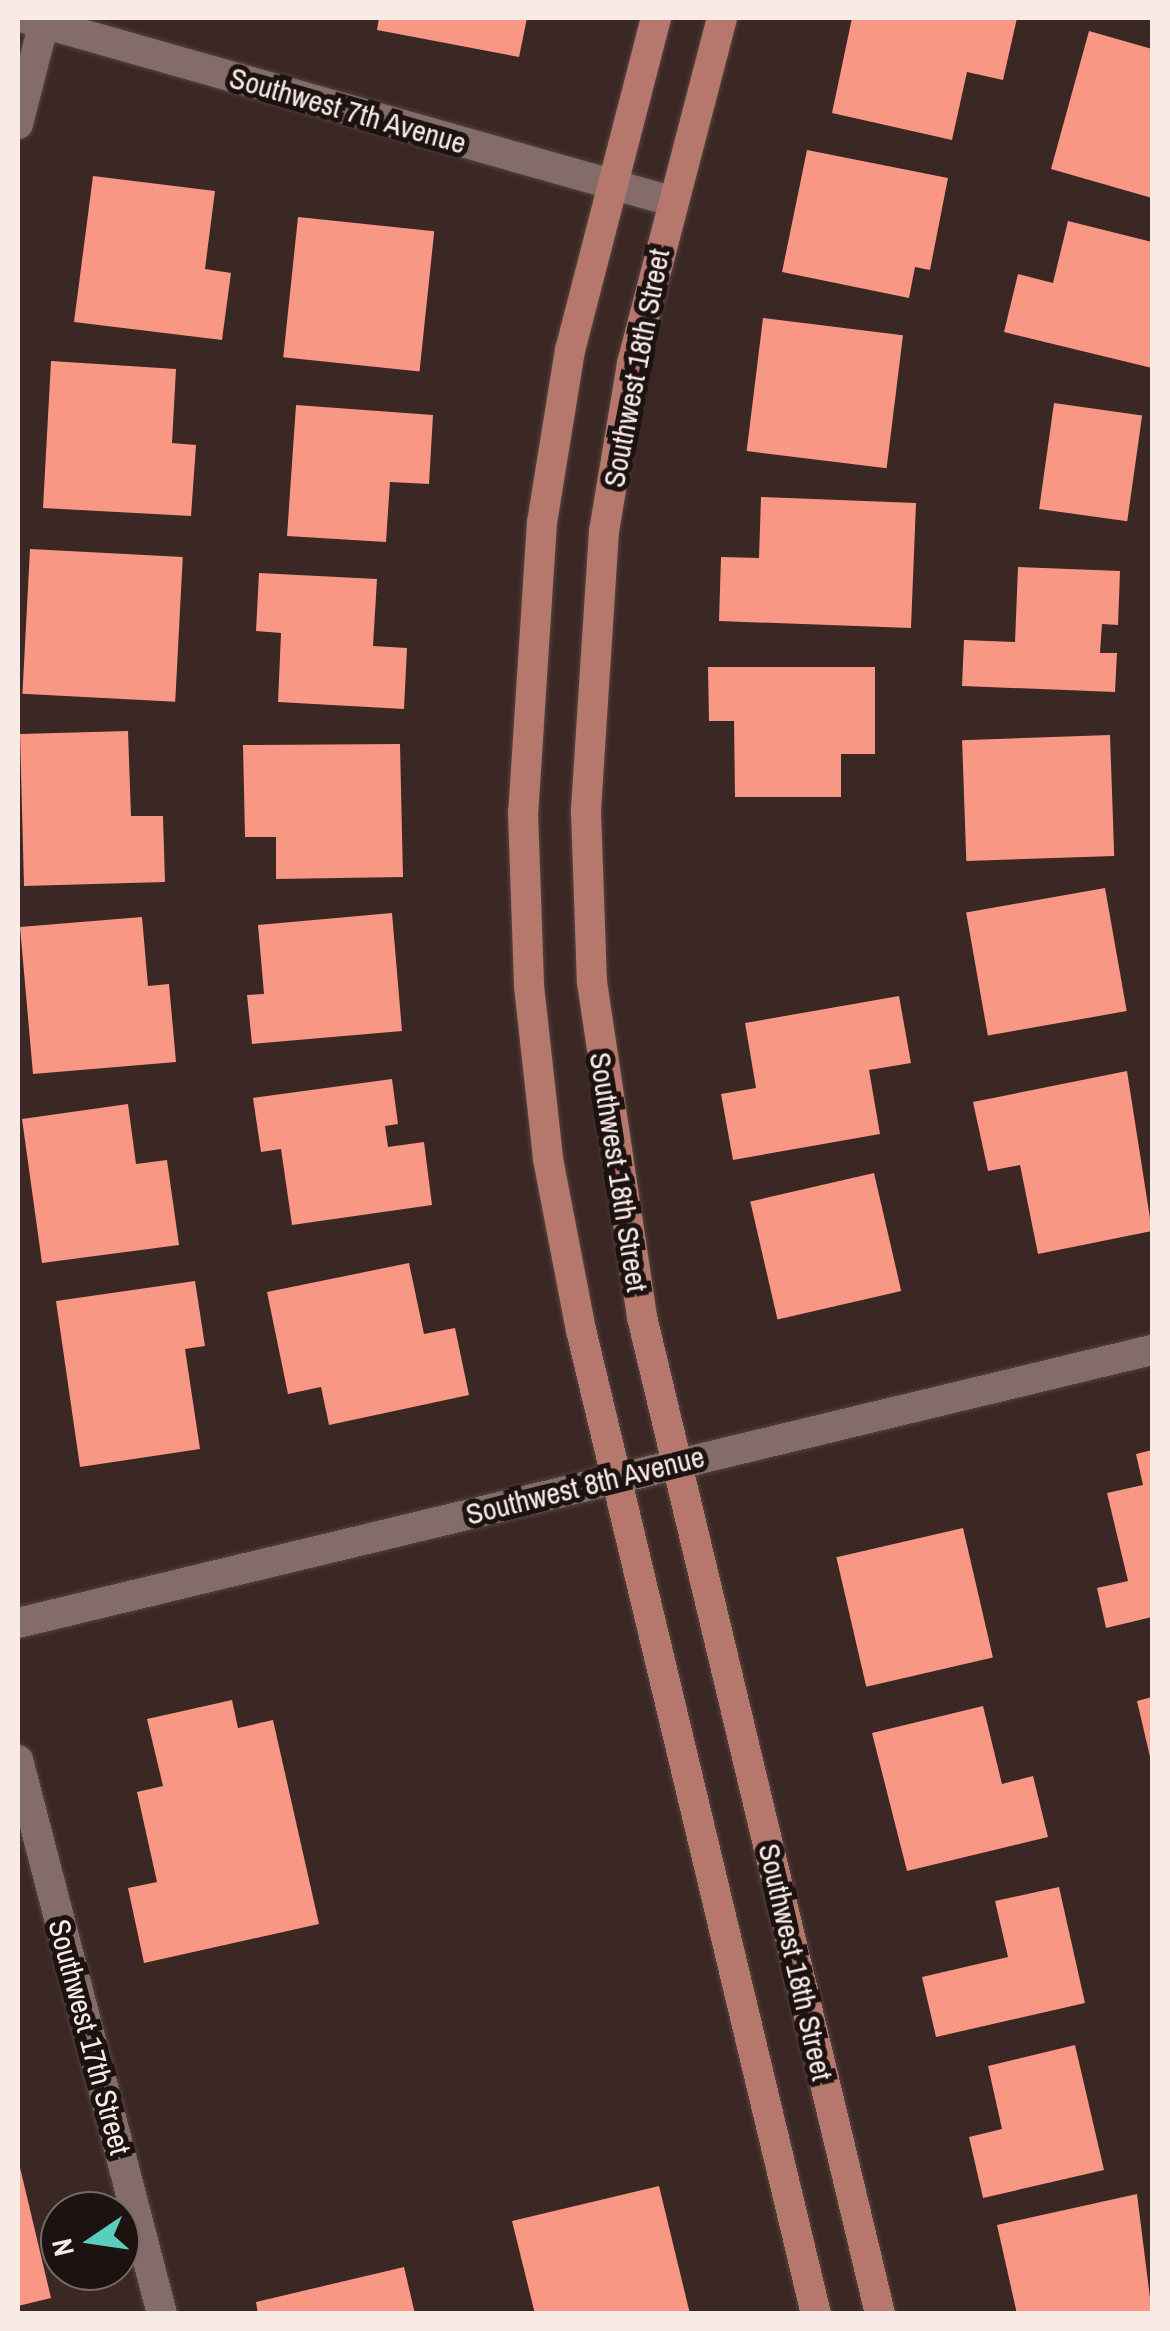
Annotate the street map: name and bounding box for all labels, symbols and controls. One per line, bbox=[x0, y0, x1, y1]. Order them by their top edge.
street label: Southwest 7th Avenue bbox=[225, 59, 471, 161]
street label: Southwest 18th Street bbox=[595, 246, 677, 490]
street label: Southwest 18th Street bbox=[582, 1050, 656, 1294]
street label: Southwest 8th Avenue bbox=[461, 1438, 709, 1532]
street label: Southwest 18th Street bbox=[751, 1840, 841, 2084]
street label: Southwest 17th Street bbox=[41, 1915, 139, 2159]
north arrow bbox=[40, 2191, 140, 2291]
text: N bbox=[42, 2235, 83, 2260]

